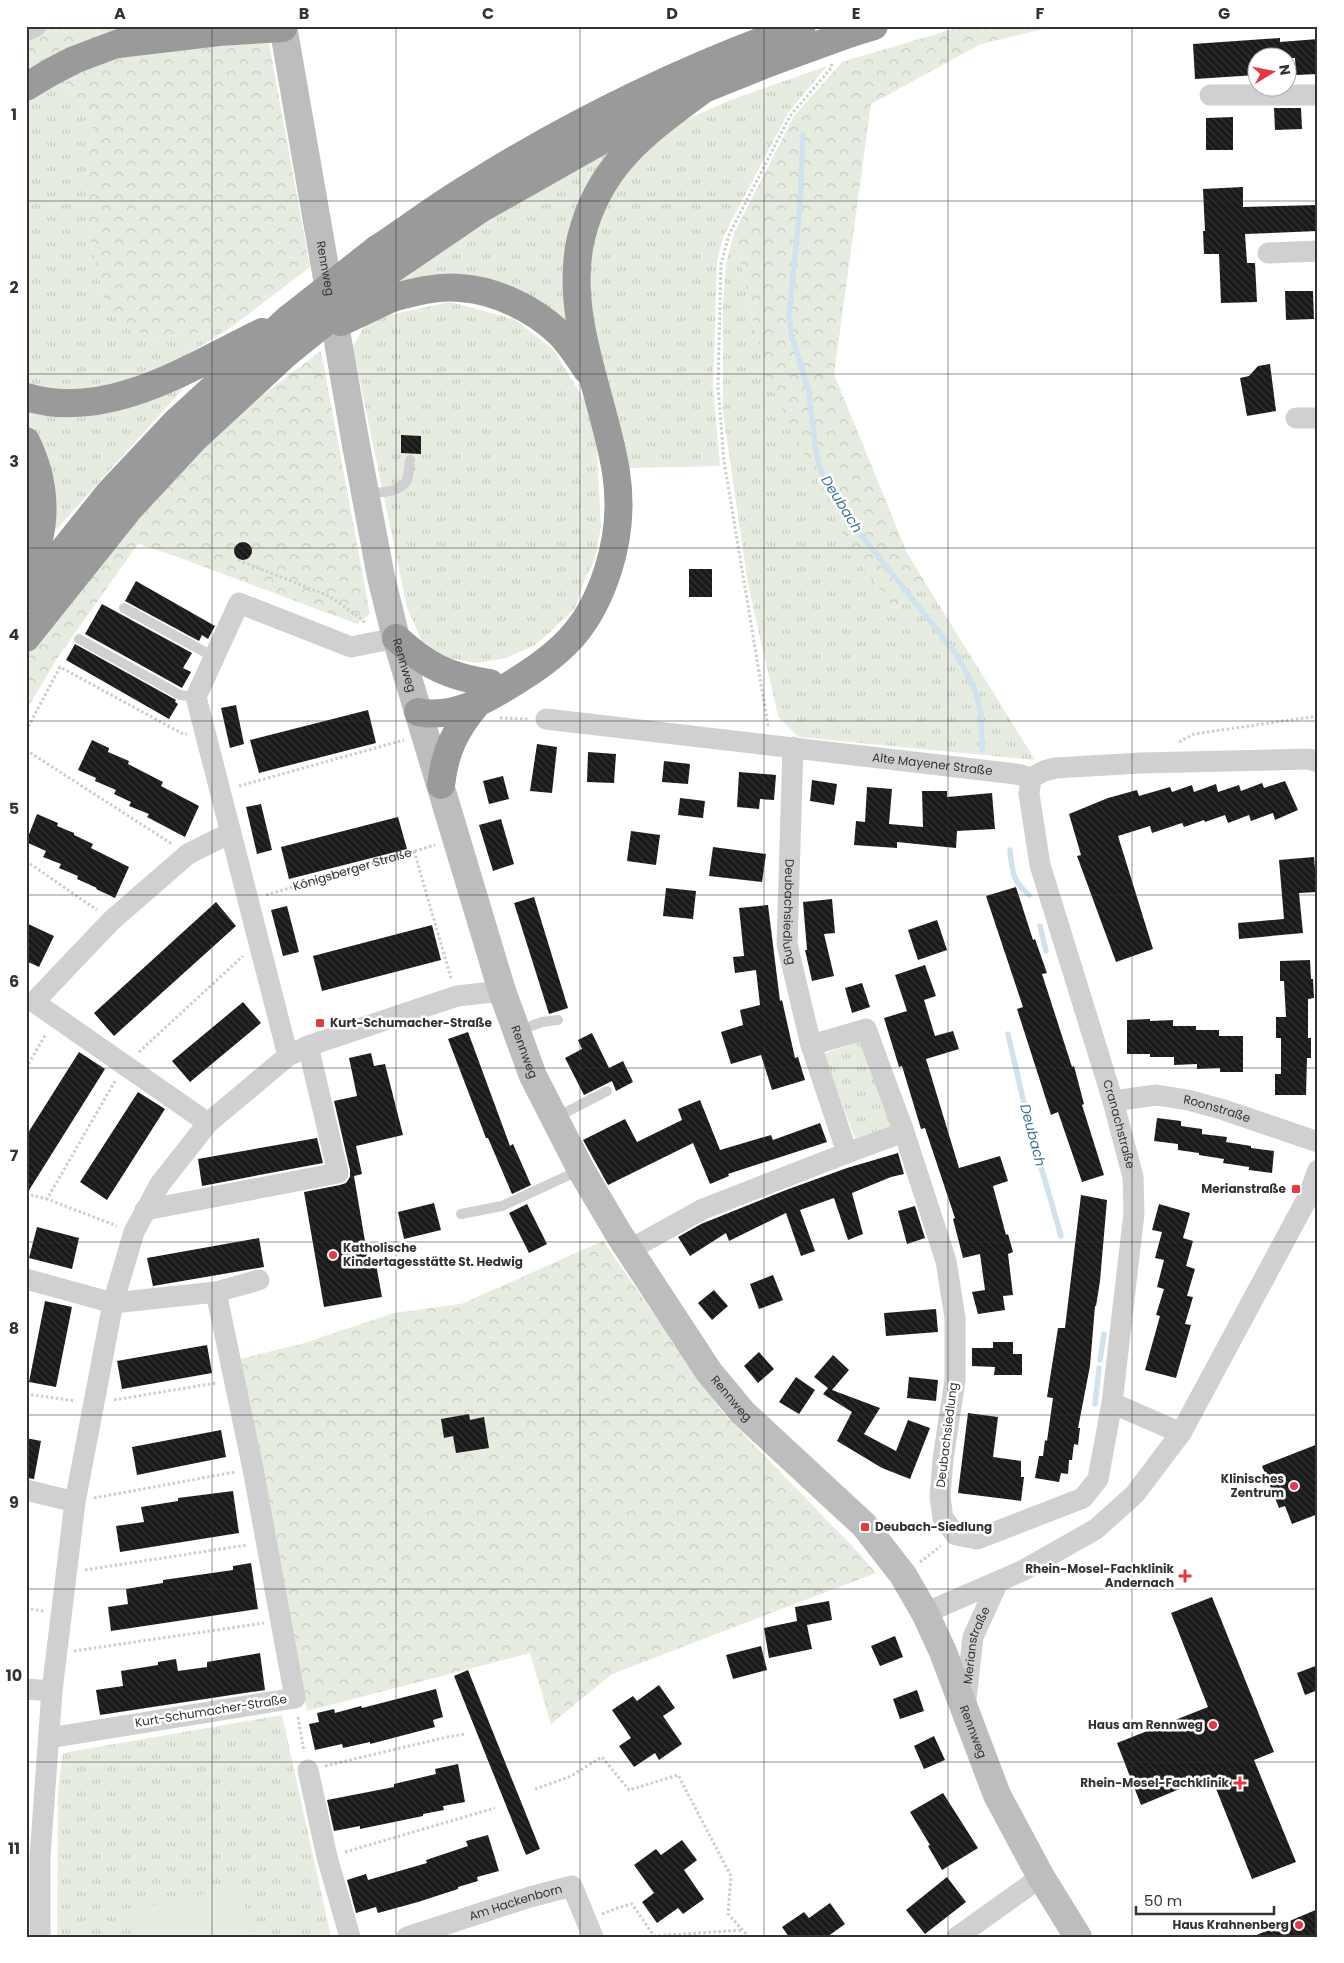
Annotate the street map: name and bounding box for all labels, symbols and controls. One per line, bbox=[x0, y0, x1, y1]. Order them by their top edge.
text: A bbox=[114, 2, 126, 25]
text: B bbox=[299, 2, 309, 25]
text: C bbox=[482, 2, 494, 25]
text: D bbox=[666, 2, 678, 25]
text: E bbox=[852, 2, 860, 25]
text: F bbox=[1036, 2, 1045, 25]
text: G bbox=[1218, 2, 1230, 25]
north arrow bbox=[1246, 48, 1296, 98]
text: N bbox=[1274, 63, 1296, 77]
text: 1 bbox=[11, 103, 17, 126]
street label: Rennweg bbox=[313, 239, 339, 297]
text: 2 bbox=[9, 276, 19, 299]
text: 3 bbox=[9, 450, 19, 473]
water label: Deubach bbox=[817, 472, 867, 536]
text: 4 bbox=[9, 623, 20, 646]
street label: Rennweg bbox=[389, 636, 421, 694]
street label: Alte Mayener Straße bbox=[871, 748, 994, 779]
text: 5 bbox=[9, 797, 19, 820]
street label: Königsberger Straße bbox=[291, 843, 414, 895]
street label: Deubachsiedlung bbox=[779, 859, 801, 966]
text: 6 bbox=[9, 970, 19, 993]
place label: Kurt-Schumacher-Straße bbox=[330, 1014, 493, 1031]
marker: Kurt-Schumacher-Straße bbox=[314, 1017, 326, 1029]
street label: Rennweg bbox=[507, 1023, 542, 1081]
street label: Cranachstraße bbox=[1099, 1078, 1139, 1171]
street label: Roonstraße bbox=[1182, 1090, 1253, 1126]
water label: Deubach bbox=[1015, 1102, 1051, 1168]
text: 7 bbox=[10, 1144, 19, 1167]
place label: Merianstraße bbox=[1201, 1180, 1287, 1197]
marker: Merianstraße bbox=[1290, 1183, 1302, 1195]
place label: Katholische Kindertagesstätte St. Hedwig bbox=[343, 1239, 523, 1270]
marker: Katholische Kindertagesstätte St. Hedwig bbox=[327, 1249, 339, 1261]
text: 8 bbox=[9, 1317, 19, 1340]
street label: Rennweg bbox=[707, 1372, 756, 1425]
street label: Deubachsiedlung bbox=[932, 1381, 961, 1489]
place label: Klinisches Zentrum bbox=[1221, 1470, 1284, 1501]
marker: Klinisches Zentrum bbox=[1288, 1480, 1300, 1492]
text: 9 bbox=[9, 1491, 19, 1514]
place label: Deubach-Siedlung bbox=[875, 1518, 992, 1535]
marker: Deubach-Siedlung bbox=[859, 1521, 871, 1533]
place label: Rhein-Mosel-Fachklinik Andernach bbox=[1025, 1560, 1175, 1591]
marker: Rhein-Mosel-Fachklinik Andernach bbox=[1178, 1569, 1192, 1583]
street label: Merianstraße bbox=[959, 1604, 994, 1685]
text: 10 bbox=[6, 1664, 22, 1687]
street label: Kurt-Schumacher-Straße bbox=[134, 1690, 288, 1731]
street label: Rennweg bbox=[956, 1703, 991, 1761]
place label: Haus am Rennweg bbox=[1088, 1716, 1203, 1733]
marker: Haus am Rennweg bbox=[1207, 1719, 1219, 1731]
place label: Rhein-Mosel-Fachklinik bbox=[1080, 1774, 1230, 1791]
marker: Rhein-Mosel-Fachklinik bbox=[1233, 1776, 1247, 1790]
text: 11 bbox=[8, 1837, 20, 1860]
street label: Am Hackenborn bbox=[467, 1880, 564, 1924]
scale bar bbox=[1136, 1883, 1274, 1915]
text: 50 m bbox=[1144, 1890, 1182, 1911]
place label: Haus Krahnenberg bbox=[1173, 1916, 1289, 1933]
marker: Haus Krahnenberg bbox=[1293, 1919, 1305, 1931]

